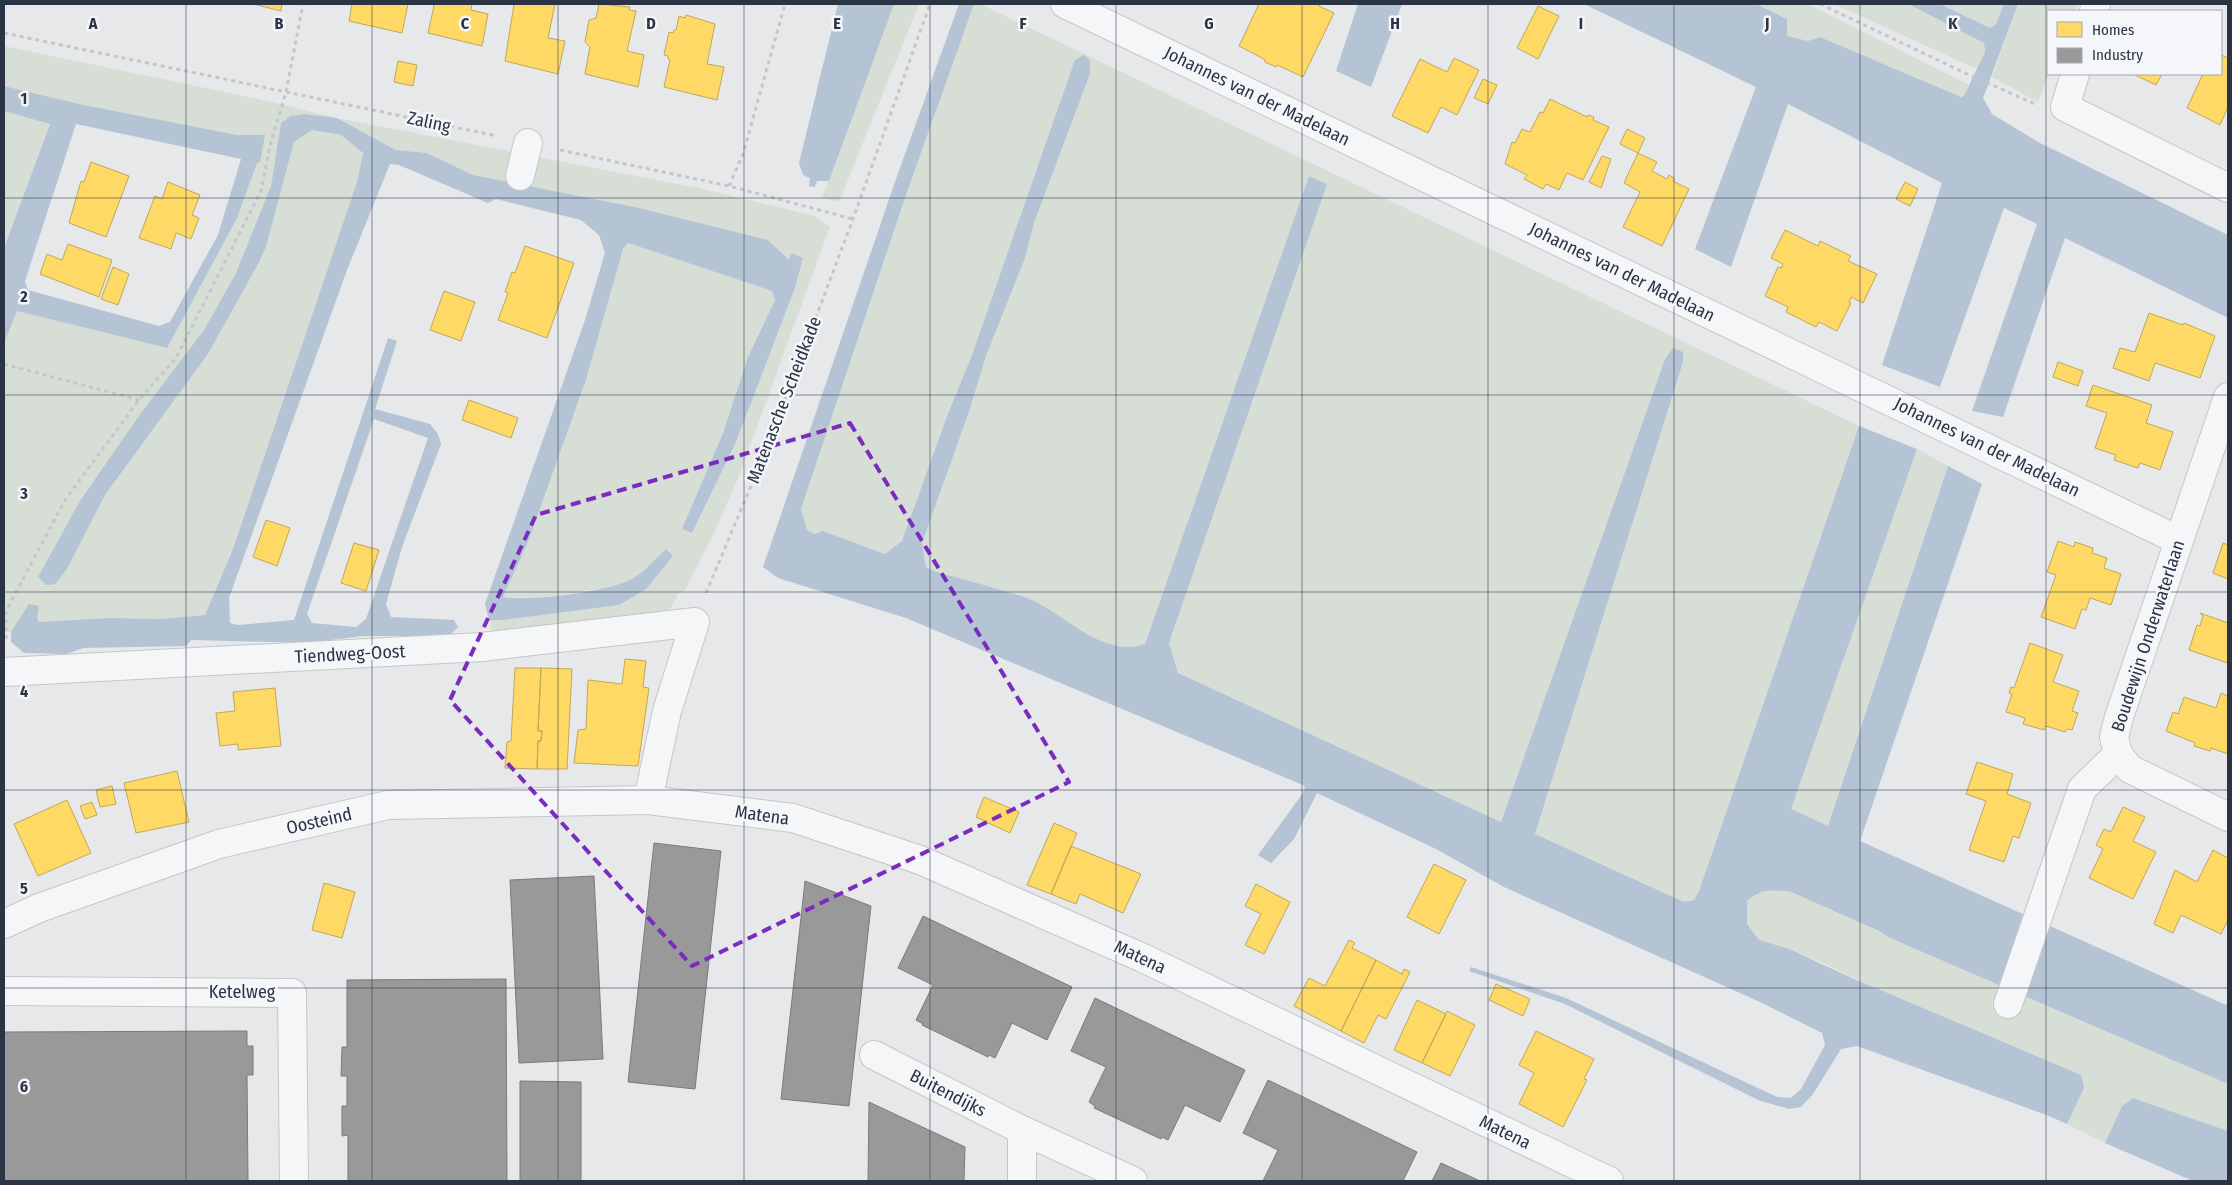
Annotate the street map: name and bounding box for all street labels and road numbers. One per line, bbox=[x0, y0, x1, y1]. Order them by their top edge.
street label: Johannes van der Madelaan bbox=[1161, 41, 1353, 151]
street label: Zaling bbox=[405, 107, 453, 137]
street label: Johannes van der Madelaan bbox=[1526, 217, 1718, 327]
street label: Matenasche Scheidkade bbox=[742, 313, 826, 487]
street label: Johannes van der Madelaan bbox=[1891, 392, 2083, 502]
street label: Boudewijn Onderwaterlaan bbox=[2107, 537, 2189, 735]
street label: Tiendweg-Oost bbox=[294, 640, 406, 668]
street label: Matena bbox=[734, 800, 791, 830]
street label: Oosteind bbox=[284, 803, 354, 839]
street label: Matena bbox=[1111, 936, 1169, 979]
street label: Ketelweg bbox=[209, 981, 276, 1003]
street label: Buitendijks bbox=[906, 1064, 990, 1122]
street label: Matena bbox=[1476, 1110, 1534, 1154]

